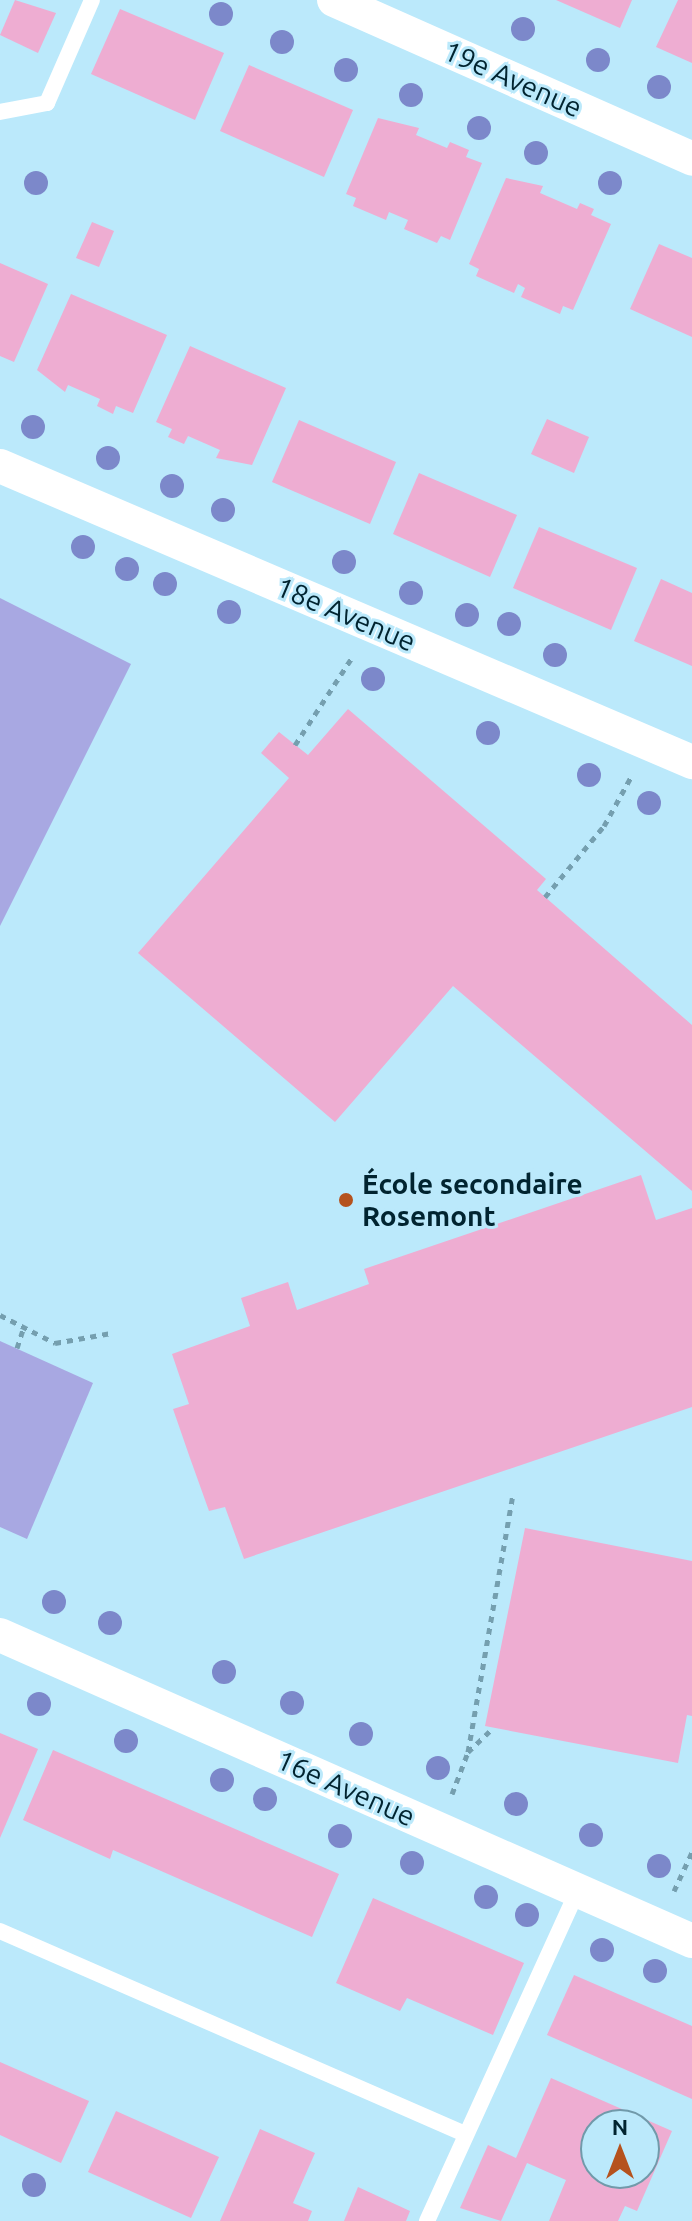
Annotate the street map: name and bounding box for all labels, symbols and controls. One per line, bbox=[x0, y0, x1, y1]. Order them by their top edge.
street label: 19e Avenue bbox=[439, 34, 587, 124]
street label: 18e Avenue bbox=[271, 570, 421, 658]
place label: École secondaire Rosemont bbox=[362, 1167, 583, 1233]
marker: École secondaire Rosemont bbox=[337, 1191, 355, 1209]
street label: 16e Avenue bbox=[272, 1743, 420, 1833]
north arrow bbox=[580, 2109, 660, 2189]
text: N bbox=[612, 2114, 628, 2139]

